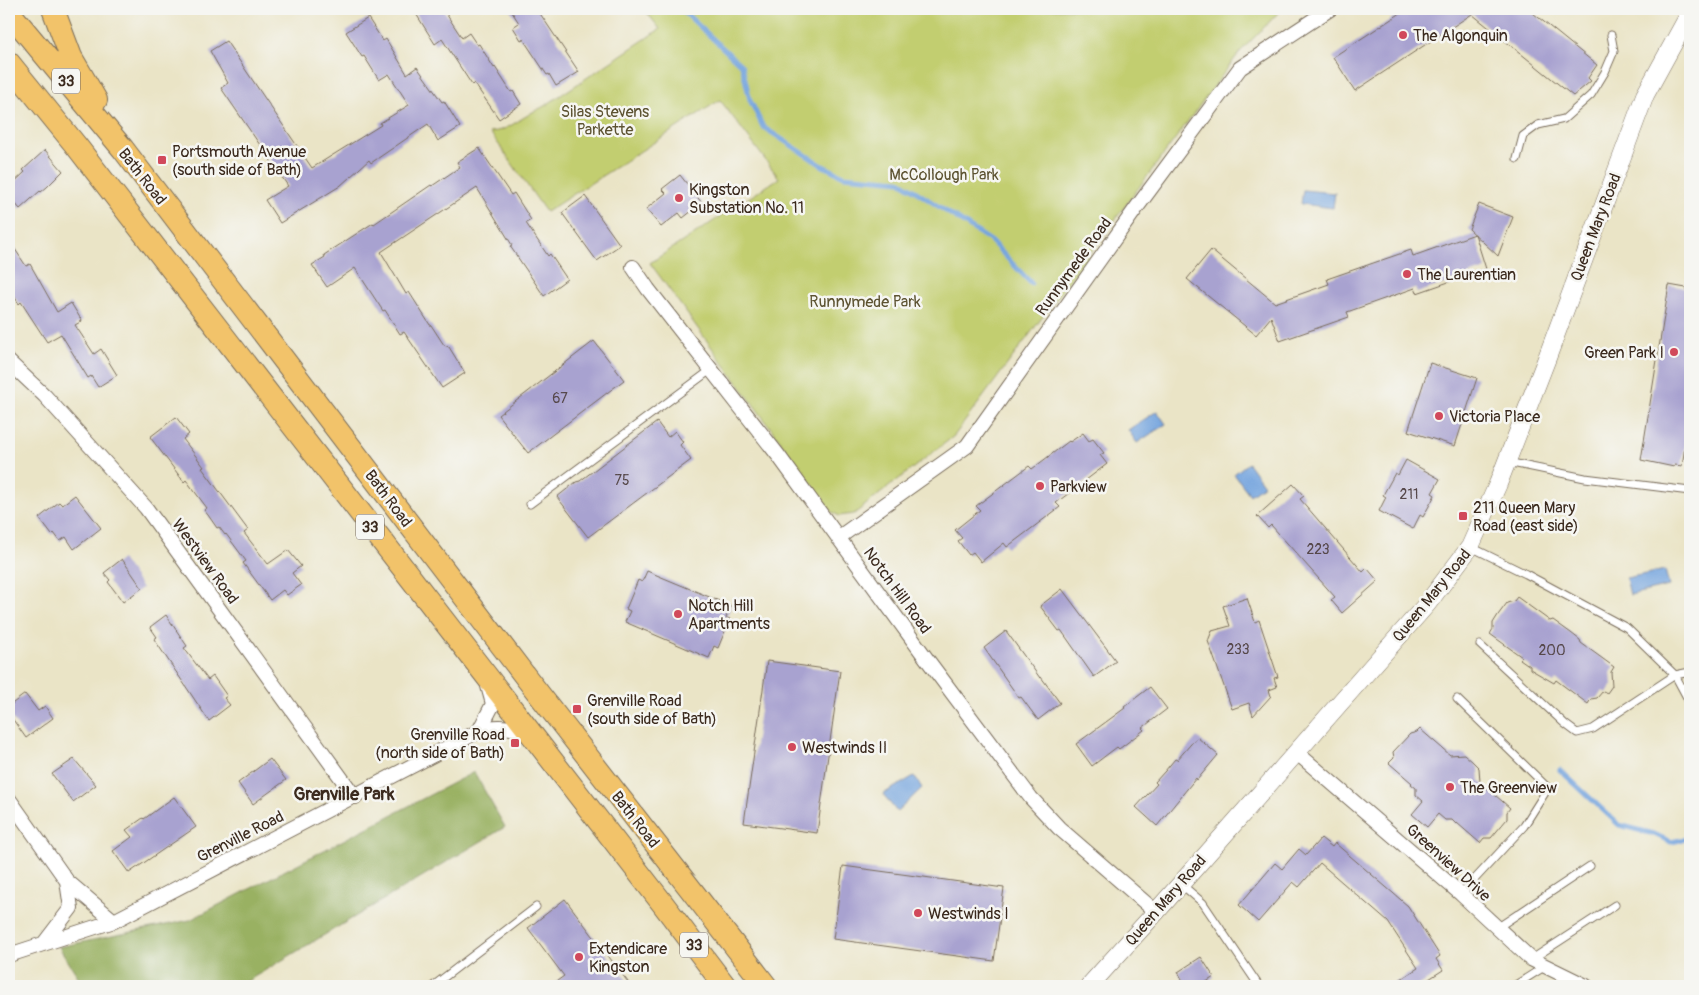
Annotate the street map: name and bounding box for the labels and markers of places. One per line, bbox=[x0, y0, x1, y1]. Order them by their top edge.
place label: The Algonquin bbox=[1413, 26, 1508, 46]
marker: The Algonquin bbox=[1397, 29, 1409, 41]
place label: Portsmouth Avenue (south side of Bath) bbox=[172, 142, 306, 180]
marker: Portsmouth Avenue (south side of Bath) bbox=[156, 154, 168, 166]
place label: Kingston Substation No. 11 bbox=[689, 180, 804, 218]
marker: Kingston Substation No. 11 bbox=[673, 192, 685, 204]
place label: The Laurentian bbox=[1417, 265, 1516, 285]
marker: The Laurentian bbox=[1401, 268, 1413, 280]
place label: Green Park I bbox=[1584, 343, 1664, 363]
marker: Green Park I bbox=[1668, 346, 1680, 358]
place label: Victoria Place bbox=[1449, 407, 1540, 427]
marker: Victoria Place bbox=[1433, 410, 1445, 422]
place label: Parkview bbox=[1050, 477, 1107, 497]
marker: Parkview bbox=[1034, 480, 1046, 492]
place label: 211 Queen Mary Road (east side) bbox=[1473, 498, 1579, 536]
marker: 211 Queen Mary Road (east side) bbox=[1457, 510, 1469, 522]
place label: Notch Hill Apartments bbox=[688, 596, 770, 634]
marker: Notch Hill Apartments bbox=[672, 608, 684, 620]
place label: Grenville Road (south side of Bath) bbox=[587, 691, 717, 729]
marker: Grenville Road (south side of Bath) bbox=[571, 703, 583, 715]
place label: Grenville Road (north side of Bath) bbox=[375, 725, 505, 763]
marker: Grenville Road (north side of Bath) bbox=[509, 737, 521, 749]
place label: Westwinds II bbox=[802, 738, 887, 758]
marker: Westwinds II bbox=[786, 741, 798, 753]
place label: The Greenview bbox=[1460, 778, 1557, 798]
marker: The Greenview bbox=[1444, 781, 1456, 793]
place label: Westwinds I bbox=[928, 904, 1009, 924]
marker: Westwinds I bbox=[912, 907, 924, 919]
place label: Extendicare Kingston bbox=[589, 939, 667, 977]
marker: Extendicare Kingston bbox=[573, 951, 585, 963]

